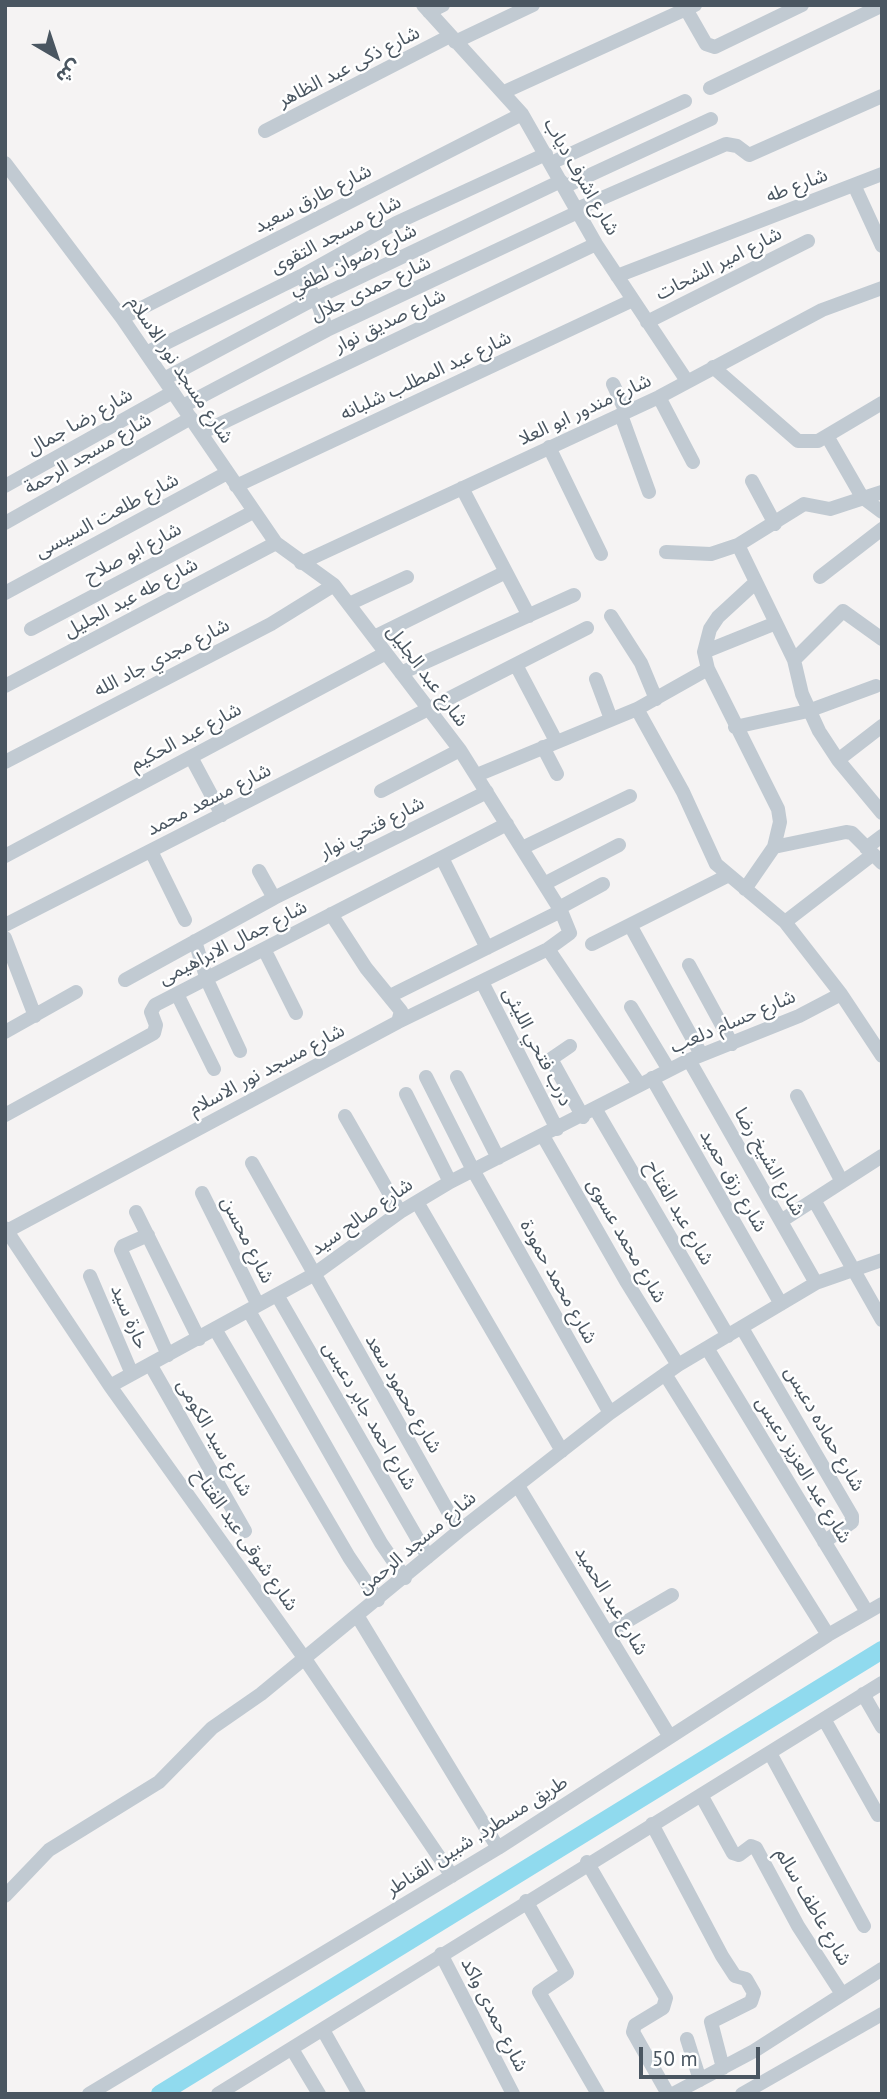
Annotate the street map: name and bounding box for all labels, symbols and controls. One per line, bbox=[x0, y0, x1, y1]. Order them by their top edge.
north arrow bbox=[21, 21, 91, 91]
street label: شارع ذكى عبد الظاهر bbox=[274, 21, 424, 113]
text: ش bbox=[52, 55, 87, 90]
street label: شارع اشرف دياب bbox=[538, 114, 624, 240]
street label: شارع طارق سعيد bbox=[251, 160, 375, 238]
street label: شارع طه bbox=[763, 164, 831, 208]
street label: شارع مسجد التقوى bbox=[267, 191, 405, 279]
street label: شارع رضوان لطفي bbox=[286, 219, 420, 301]
street label: شارع امير الشحات bbox=[652, 222, 786, 306]
street label: شارع حمدى جلال bbox=[307, 251, 435, 327]
street label: شارع صديق نوار bbox=[331, 284, 449, 358]
street label: شارع مسجد نور الاسلام bbox=[122, 292, 238, 448]
street label: شارع عبد المطلب شلبانه bbox=[337, 326, 515, 426]
street label: شارع مندور ابو العلا bbox=[515, 369, 655, 451]
street label: شارع رضا جمال bbox=[23, 384, 137, 460]
street label: شارع مسجد الرحمة bbox=[20, 408, 156, 500]
street label: شارع طلعت السيسى bbox=[31, 469, 183, 563]
street label: شارع ابو صلاح bbox=[81, 518, 185, 588]
street label: شارع طه عبد الجليل bbox=[60, 553, 202, 643]
street label: شارع مجدي جاد الله bbox=[90, 614, 234, 702]
street label: شارع عبد الجليل bbox=[381, 621, 473, 731]
street label: شارع عبد الحكيم bbox=[127, 698, 245, 776]
street label: شارع مسعد محمد bbox=[143, 759, 275, 841]
street label: شارع فتحي نوار bbox=[316, 792, 428, 864]
street label: شارع جمال الابراهيمى bbox=[155, 896, 311, 990]
street label: درب فتحي الليثى bbox=[497, 984, 577, 1110]
street label: شارع حسام دلعب bbox=[667, 985, 799, 1059]
street label: شارع مسجد نور الاسلام bbox=[185, 1019, 349, 1121]
street label: شارع الشيخ رضا bbox=[729, 1104, 809, 1220]
street label: شارع رزق حميد bbox=[694, 1126, 772, 1236]
street label: شارع عبد الفتاح bbox=[640, 1157, 718, 1269]
street label: شارع صالح سيد bbox=[307, 1173, 417, 1261]
street label: شارع محمد عسوى bbox=[581, 1175, 671, 1307]
street label: شارع محسن bbox=[215, 1193, 279, 1287]
street label: شارع محمد حمودة bbox=[515, 1216, 601, 1348]
street label: حارة سيد bbox=[105, 1281, 153, 1353]
street label: شارع محمود سعد bbox=[360, 1331, 446, 1457]
street label: شارع احمد جابر دعبس bbox=[317, 1338, 421, 1494]
street label: شارع حماده دعبس bbox=[779, 1362, 869, 1496]
street label: شارع سيد الكومى bbox=[171, 1375, 257, 1501]
street label: شارع عبد العزيز دعبس bbox=[750, 1392, 856, 1548]
street label: شارع شوقى عبد الفتاح bbox=[187, 1464, 303, 1616]
street label: شارع مسجد الرحمن bbox=[353, 1487, 481, 1599]
street label: شارع عبد الحميد bbox=[570, 1542, 652, 1660]
street label: طريق مسطرد, شبين القناطر bbox=[382, 1771, 572, 1901]
street label: شارع عاطف سالم bbox=[770, 1844, 856, 1970]
street label: شارع حمدى واكد bbox=[456, 1954, 532, 2076]
scale bar bbox=[642, 2032, 763, 2076]
text: 50 m bbox=[652, 2045, 698, 2072]

